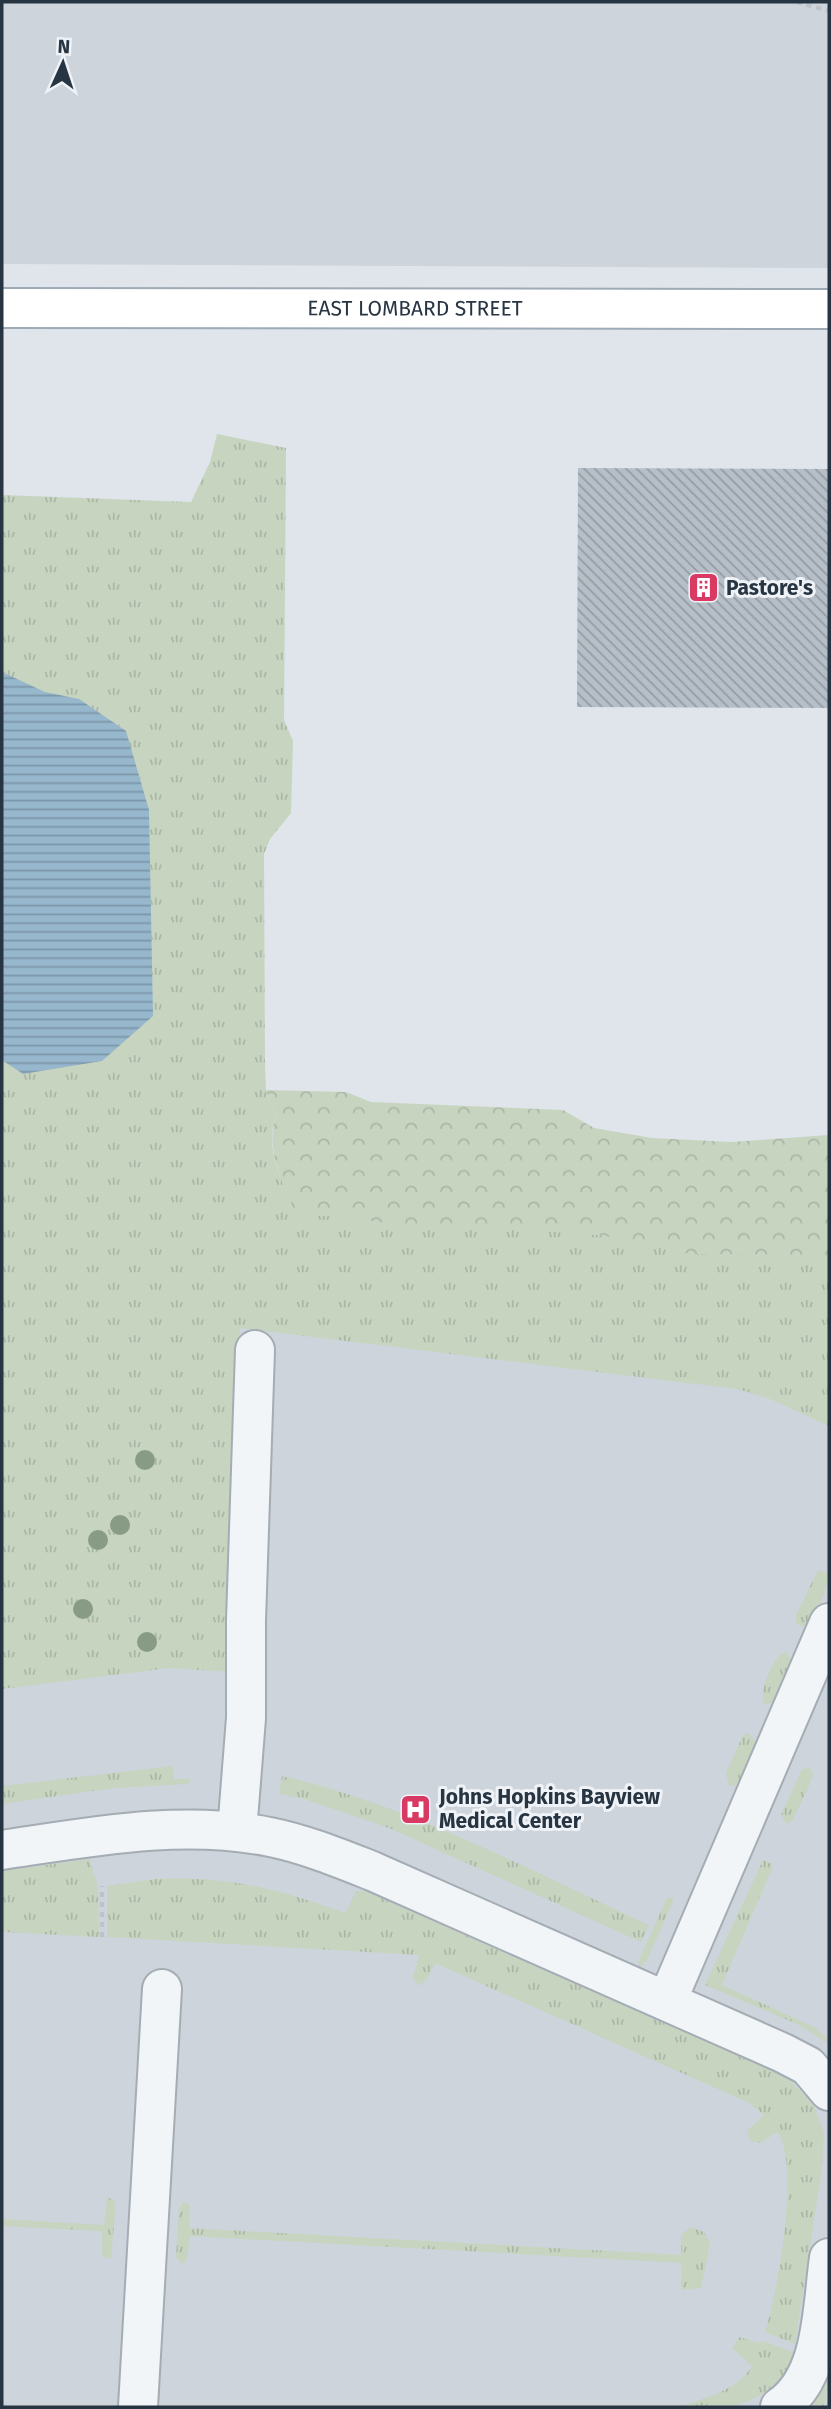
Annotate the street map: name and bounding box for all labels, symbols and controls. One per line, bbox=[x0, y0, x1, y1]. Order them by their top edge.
north arrow bbox=[28, 28, 98, 98]
text: N bbox=[57, 35, 71, 58]
street label: EAST LOMBARD STREET bbox=[307, 295, 523, 322]
building icon: Pastore's bbox=[686, 571, 720, 605]
place label: Pastore's bbox=[726, 575, 813, 601]
place label: Johns Hopkins Bayview Medical Center bbox=[438, 1784, 660, 1834]
hospital icon: Johns Hopkins Bayview Medical Center bbox=[399, 1792, 433, 1826]

